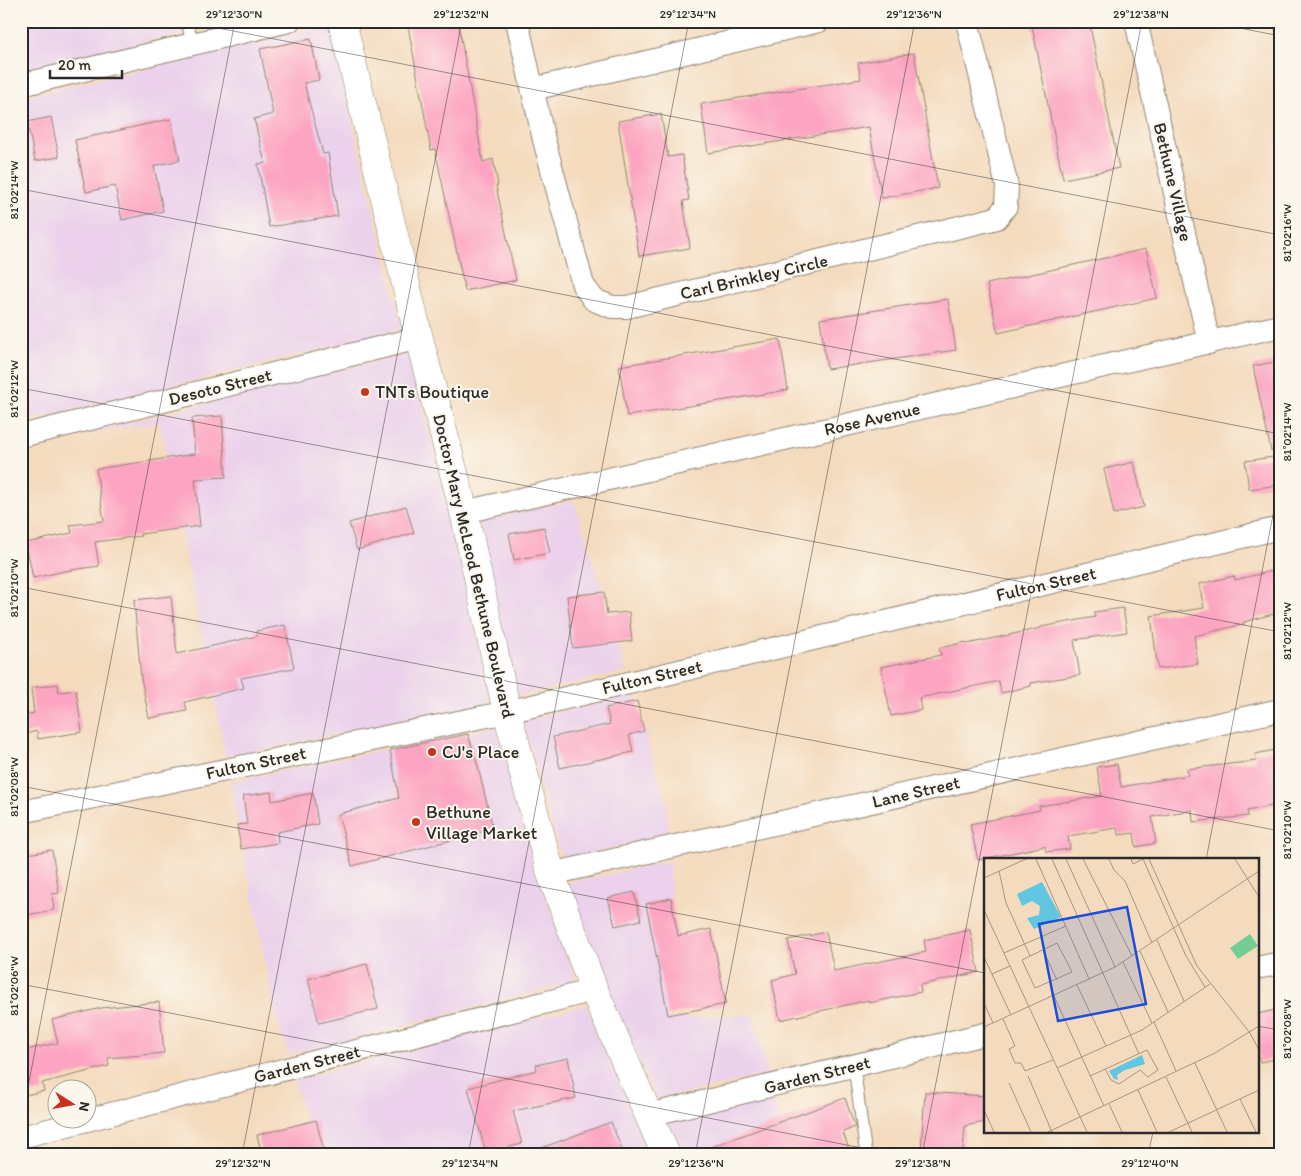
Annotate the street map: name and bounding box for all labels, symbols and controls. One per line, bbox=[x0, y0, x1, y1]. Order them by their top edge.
text: 29°12'30"N bbox=[206, 7, 262, 21]
text: 29°12'32"N bbox=[433, 7, 489, 21]
text: 29°12'34"N bbox=[660, 7, 716, 21]
text: 29°12'36"N bbox=[886, 7, 942, 21]
text: 29°12'38"N bbox=[1113, 7, 1169, 21]
scale bar bbox=[50, 48, 122, 80]
text: 20 m bbox=[58, 56, 92, 74]
street label: Bethune Village bbox=[1149, 121, 1197, 243]
text: 81°02'14"W bbox=[7, 160, 21, 220]
text: 81°02'16"W bbox=[1280, 204, 1294, 262]
street label: Carl Brinkley Circle bbox=[678, 249, 830, 305]
text: 81°02'12"W bbox=[7, 360, 21, 418]
street label: Desoto Street bbox=[166, 364, 274, 410]
place label: TNTs Boutique bbox=[375, 381, 489, 403]
marker: TNTs Boutique bbox=[359, 386, 371, 398]
street label: Rose Avenue bbox=[822, 397, 922, 441]
text: 81°02'14"W bbox=[1280, 402, 1294, 462]
street label: Doctor Mary McLeod Bethune Boulevard bbox=[428, 412, 520, 721]
text: 81°02'10"W bbox=[7, 558, 21, 618]
street label: Fulton Street bbox=[994, 562, 1098, 606]
text: 81°02'12"W bbox=[1280, 602, 1294, 660]
street label: Fulton Street bbox=[600, 655, 704, 699]
place label: CJ's Place bbox=[442, 741, 519, 763]
street label: Fulton Street bbox=[204, 742, 308, 784]
marker: CJ's Place bbox=[426, 746, 438, 758]
text: 81°02'08"W bbox=[7, 757, 21, 817]
street label: Lane Street bbox=[870, 771, 962, 813]
text: 81°02'10"W bbox=[1280, 800, 1294, 860]
place label: Bethune Village Market bbox=[426, 801, 538, 844]
marker: Bethune Village Market bbox=[410, 816, 422, 828]
inset map bbox=[984, 858, 1258, 1134]
text: 81°02'06"W bbox=[7, 956, 21, 1016]
text: 81°02'08"W bbox=[1280, 999, 1294, 1059]
street label: Garden Street bbox=[251, 1040, 363, 1088]
street label: Garden Street bbox=[761, 1051, 873, 1099]
north arrow bbox=[48, 1078, 98, 1128]
text: N bbox=[75, 1100, 94, 1113]
text: 29°12'32"N bbox=[215, 1156, 271, 1170]
text: 29°12'34"N bbox=[442, 1156, 498, 1170]
text: 29°12'36"N bbox=[668, 1156, 724, 1170]
text: 29°12'38"N bbox=[895, 1156, 951, 1170]
text: 29°12'40"N bbox=[1121, 1156, 1179, 1170]

